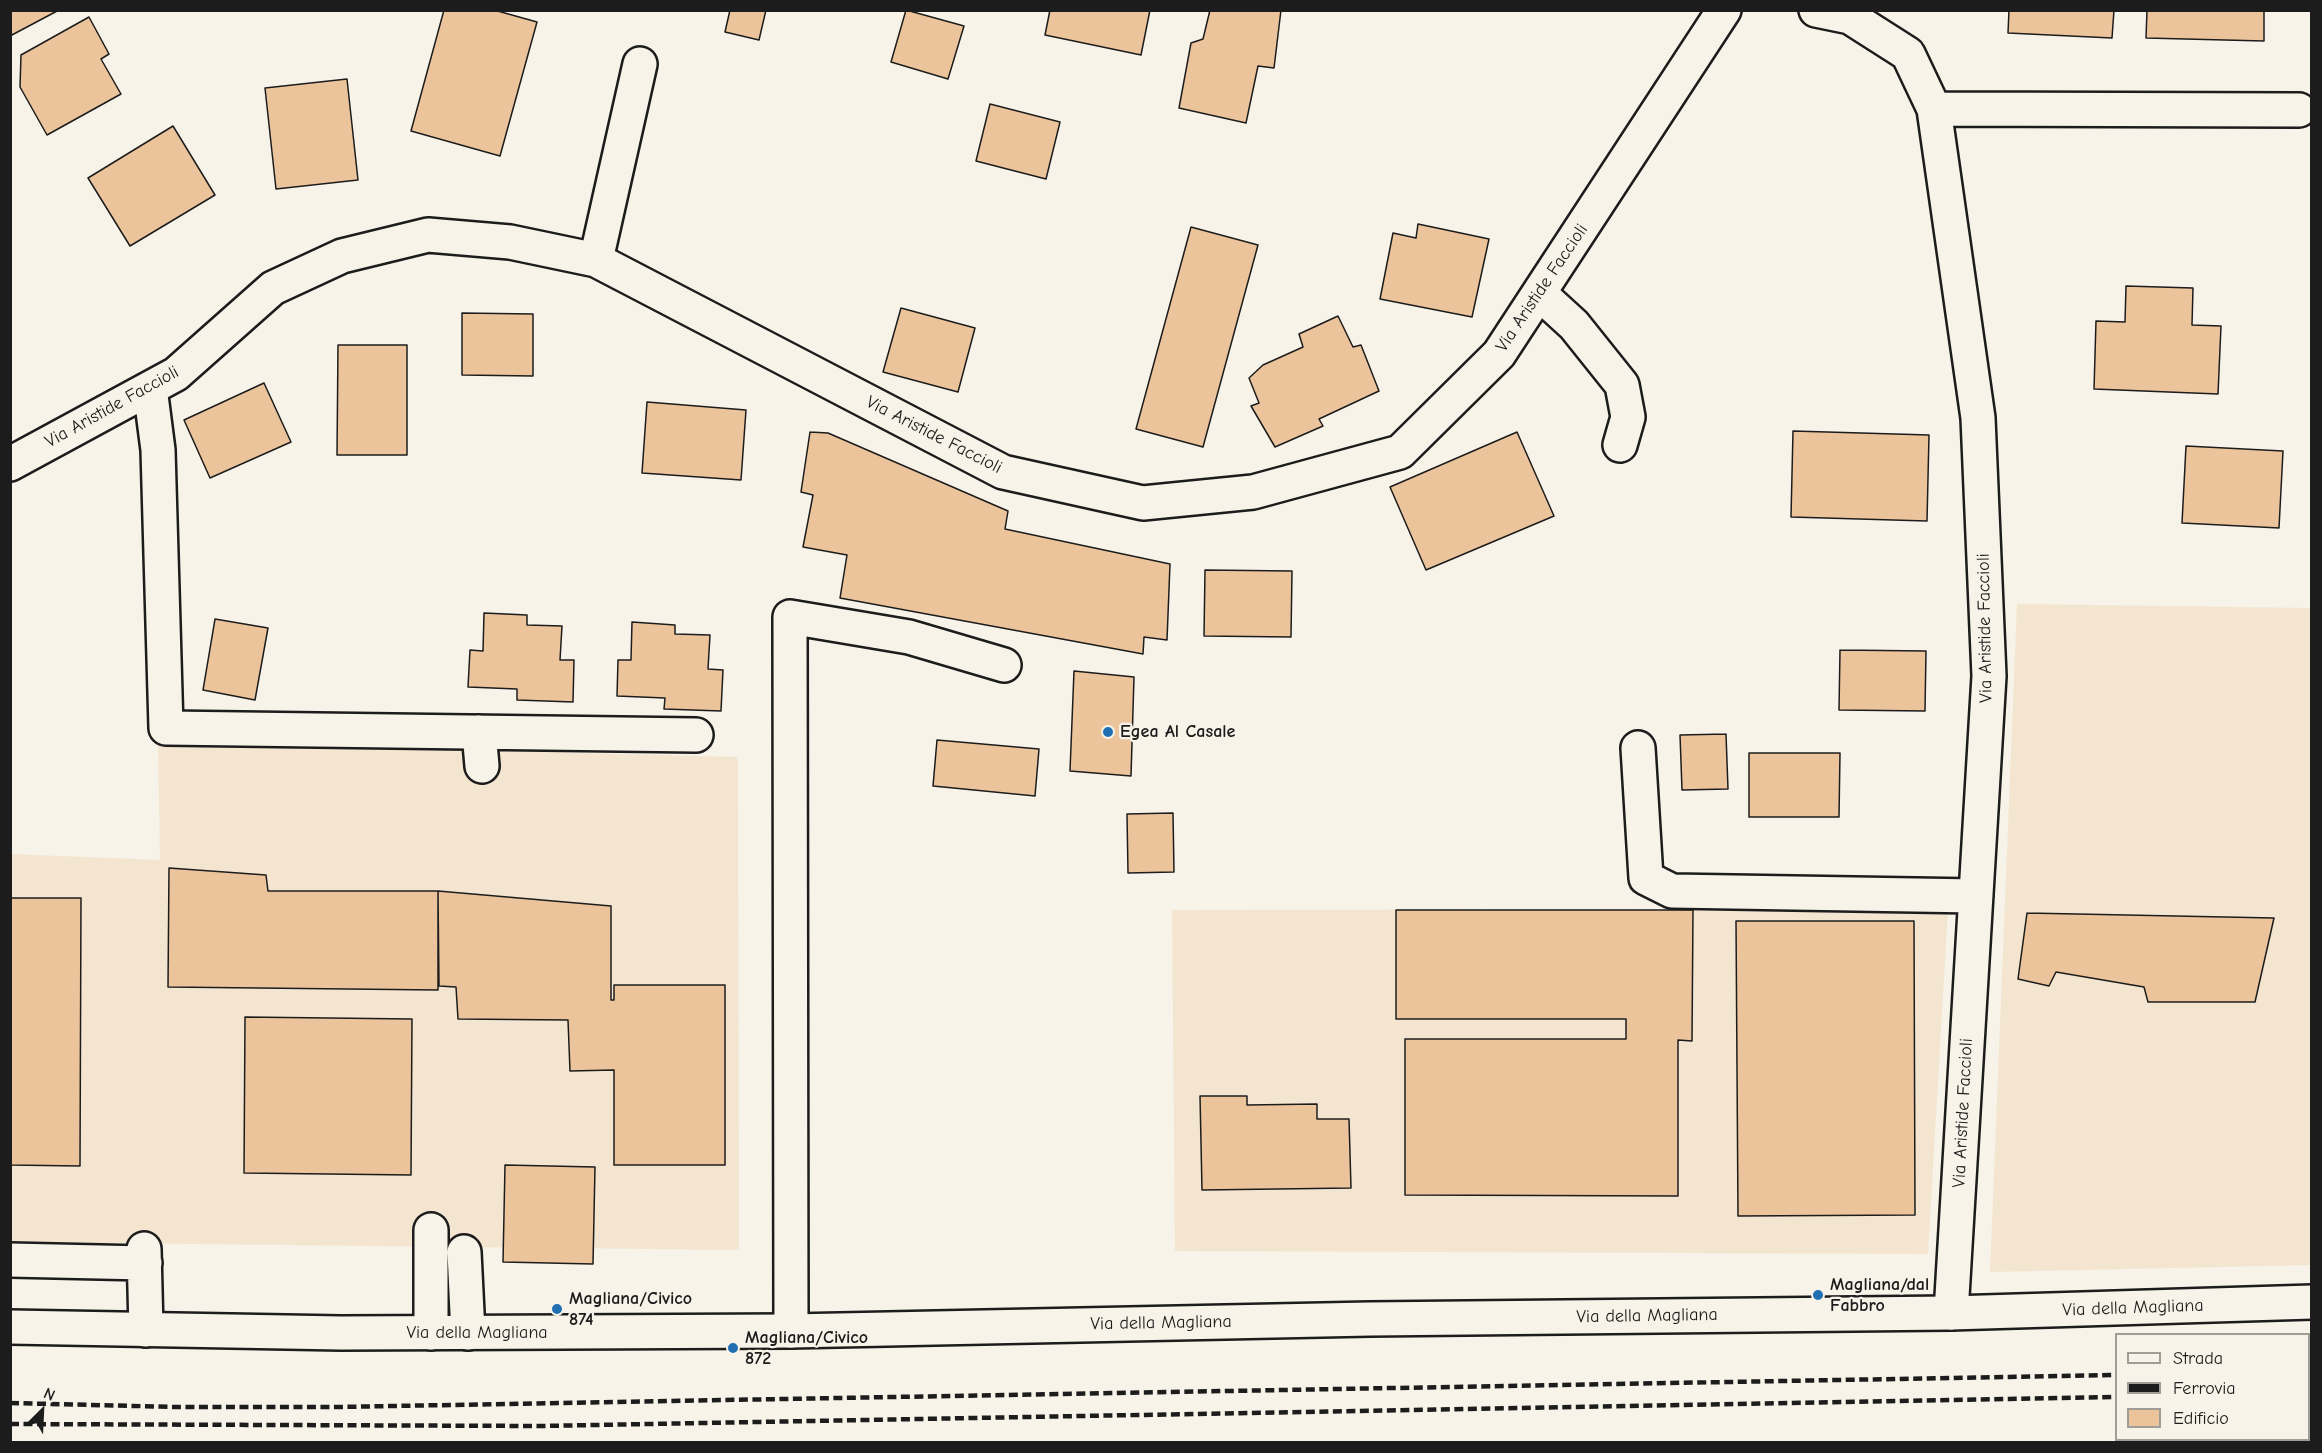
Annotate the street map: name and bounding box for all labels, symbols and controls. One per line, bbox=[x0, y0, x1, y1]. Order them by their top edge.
street label: Via Aristide Faccioli bbox=[1491, 220, 1593, 356]
street label: Via Aristide Faccioli bbox=[41, 361, 183, 453]
street label: Via Aristide Faccioli bbox=[862, 391, 1006, 479]
street label: Via Aristide Faccioli bbox=[1973, 553, 1997, 703]
place label: Egea Al Casale bbox=[1120, 721, 1235, 743]
marker: Egea Al Casale bbox=[1101, 725, 1115, 739]
street label: Via Aristide Faccioli bbox=[1948, 1038, 1978, 1188]
place label: Magliana/dal Fabbro bbox=[1830, 1274, 1929, 1316]
place label: Magliana/Civico 874 bbox=[569, 1288, 692, 1330]
marker: Magliana/dal Fabbro bbox=[1811, 1288, 1825, 1302]
street label: Via della Magliana bbox=[2062, 1295, 2204, 1321]
marker: Magliana/Civico 874 bbox=[550, 1302, 564, 1316]
street label: Via della Magliana bbox=[1576, 1304, 1718, 1328]
street label: Via della Magliana bbox=[1090, 1311, 1232, 1335]
street label: Via della Magliana bbox=[406, 1322, 548, 1344]
place label: Magliana/Civico 872 bbox=[745, 1327, 868, 1370]
legend bbox=[2115, 1333, 2310, 1441]
marker: Magliana/Civico 872 bbox=[726, 1341, 740, 1355]
text: Strada bbox=[2173, 1348, 2223, 1369]
text: Ferrovia bbox=[2173, 1378, 2236, 1399]
north arrow bbox=[12, 1381, 72, 1441]
text: N bbox=[41, 1384, 58, 1405]
text: Edificio bbox=[2173, 1408, 2229, 1429]

